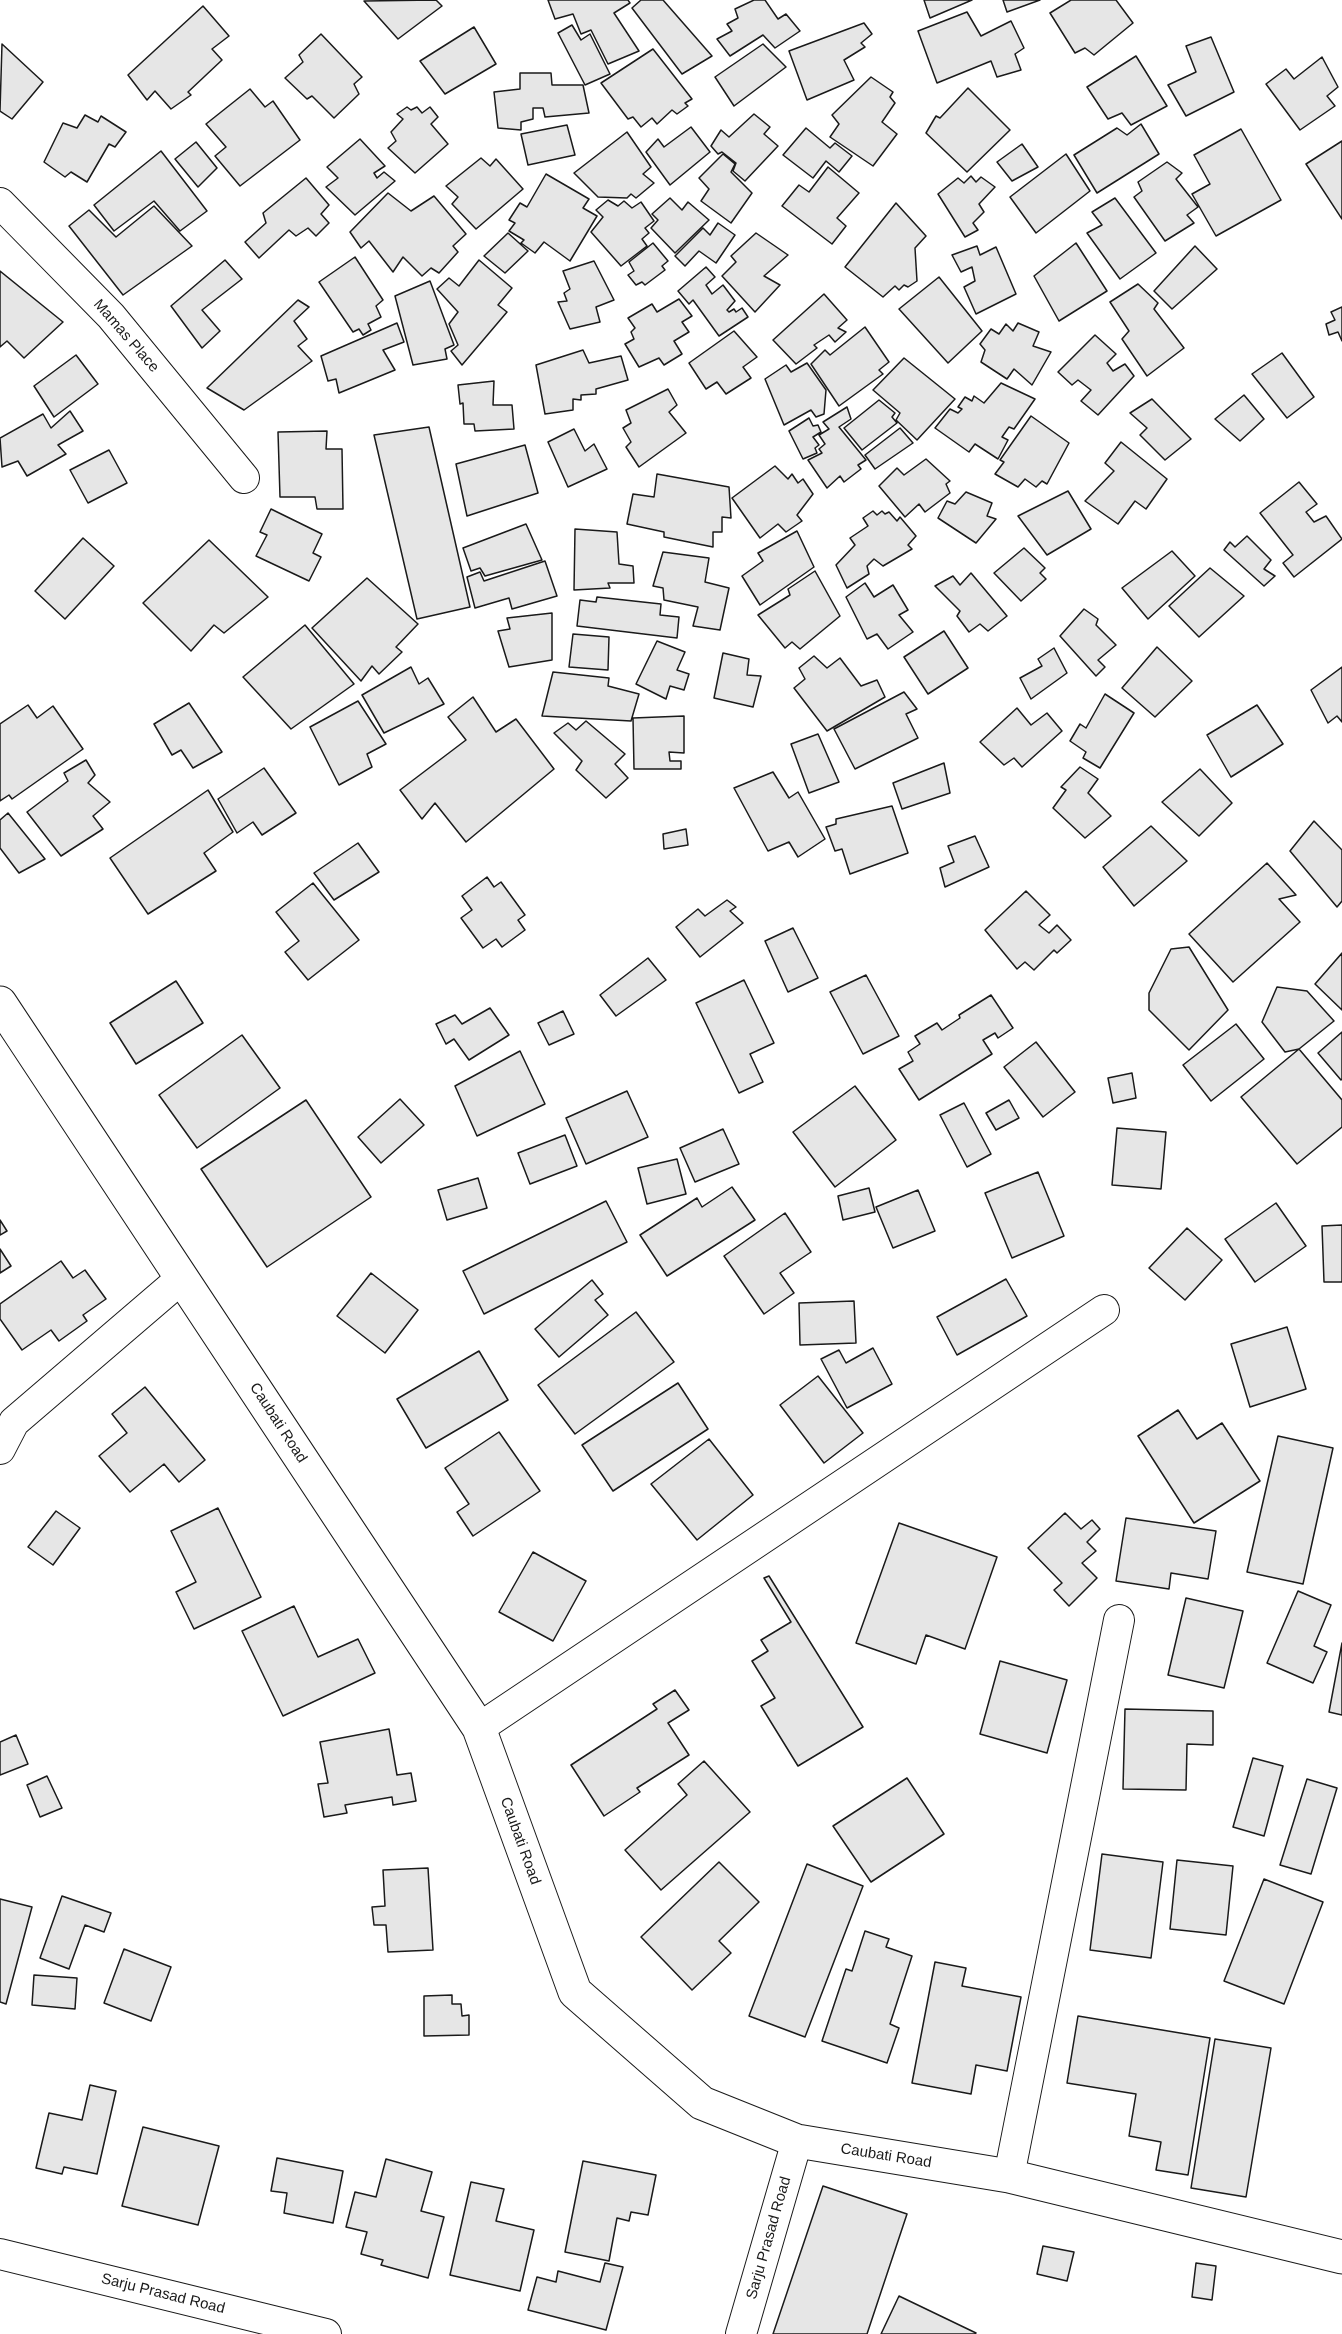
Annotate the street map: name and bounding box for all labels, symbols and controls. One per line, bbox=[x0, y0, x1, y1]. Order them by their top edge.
street label: Mamas Place bbox=[89, 296, 163, 376]
street label: Caubati Road bbox=[245, 1380, 311, 1466]
street label: Caubati Road bbox=[496, 1795, 544, 1887]
street label: Caubati Road bbox=[839, 2140, 933, 2172]
street label: Sarju Prasad Road bbox=[743, 2175, 795, 2301]
street label: Sarju Prasad Road bbox=[99, 2270, 227, 2318]

